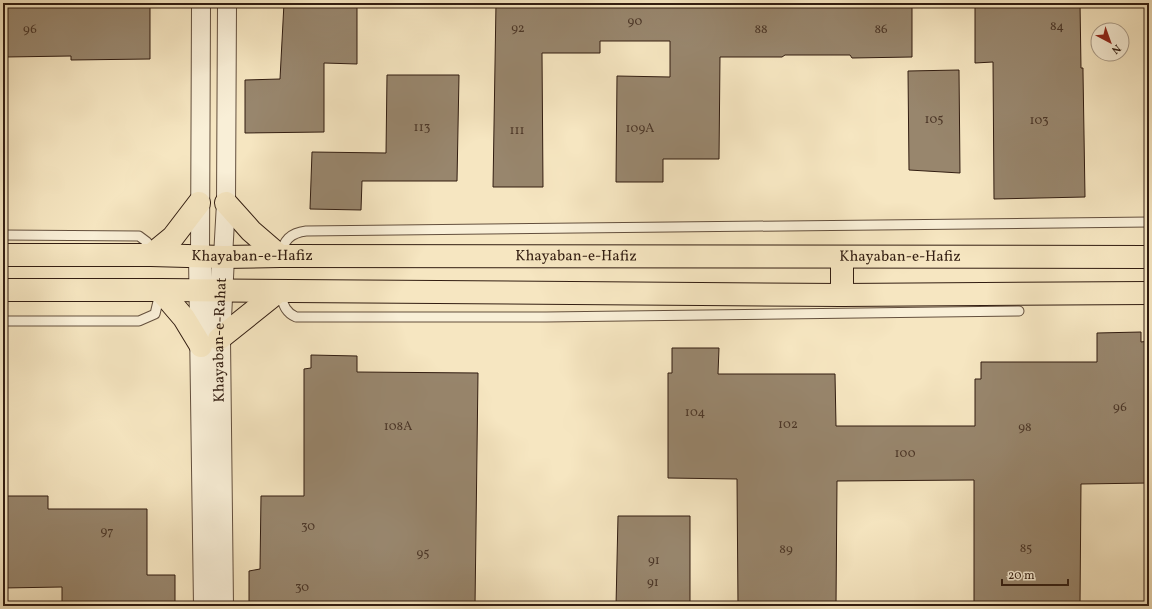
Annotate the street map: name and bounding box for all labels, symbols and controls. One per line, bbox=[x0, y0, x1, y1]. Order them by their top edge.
house number: 90 bbox=[628, 13, 643, 31]
house number: 84 bbox=[1050, 18, 1064, 36]
house number: 92 bbox=[511, 20, 525, 38]
house number: 96 bbox=[23, 21, 37, 39]
house number: 88 bbox=[754, 21, 768, 39]
house number: 86 bbox=[874, 21, 888, 39]
north arrow bbox=[1090, 22, 1130, 62]
text: N bbox=[1108, 40, 1124, 57]
house number: 105 bbox=[925, 111, 943, 129]
house number: 103 bbox=[1029, 112, 1049, 130]
house number: 113 bbox=[414, 119, 431, 137]
house number: 109A bbox=[626, 120, 654, 138]
house number: 111 bbox=[509, 122, 525, 140]
street label: Khayaban-e-Hafiz bbox=[191, 245, 313, 268]
street label: Khayaban-e-Hafiz bbox=[515, 246, 637, 267]
street label: Khayaban-e-Hafiz bbox=[839, 246, 961, 267]
street label: Khayaban-e-Rahat bbox=[208, 277, 232, 403]
house number: 96 bbox=[1113, 399, 1127, 417]
house number: 104 bbox=[685, 404, 705, 422]
house number: 102 bbox=[778, 416, 798, 434]
house number: 108A bbox=[384, 418, 412, 436]
house number: 98 bbox=[1018, 419, 1032, 437]
house number: 100 bbox=[895, 445, 916, 463]
house number: 30 bbox=[301, 518, 315, 536]
house number: 97 bbox=[100, 523, 114, 541]
house number: 85 bbox=[1020, 540, 1032, 558]
house number: 89 bbox=[779, 541, 793, 559]
house number: 95 bbox=[417, 545, 429, 563]
house number: 91 bbox=[648, 552, 660, 570]
scale bar bbox=[1002, 561, 1068, 587]
text: 20 m bbox=[1008, 568, 1035, 584]
house number: 91 bbox=[647, 574, 659, 592]
house number: 30 bbox=[295, 579, 309, 597]

